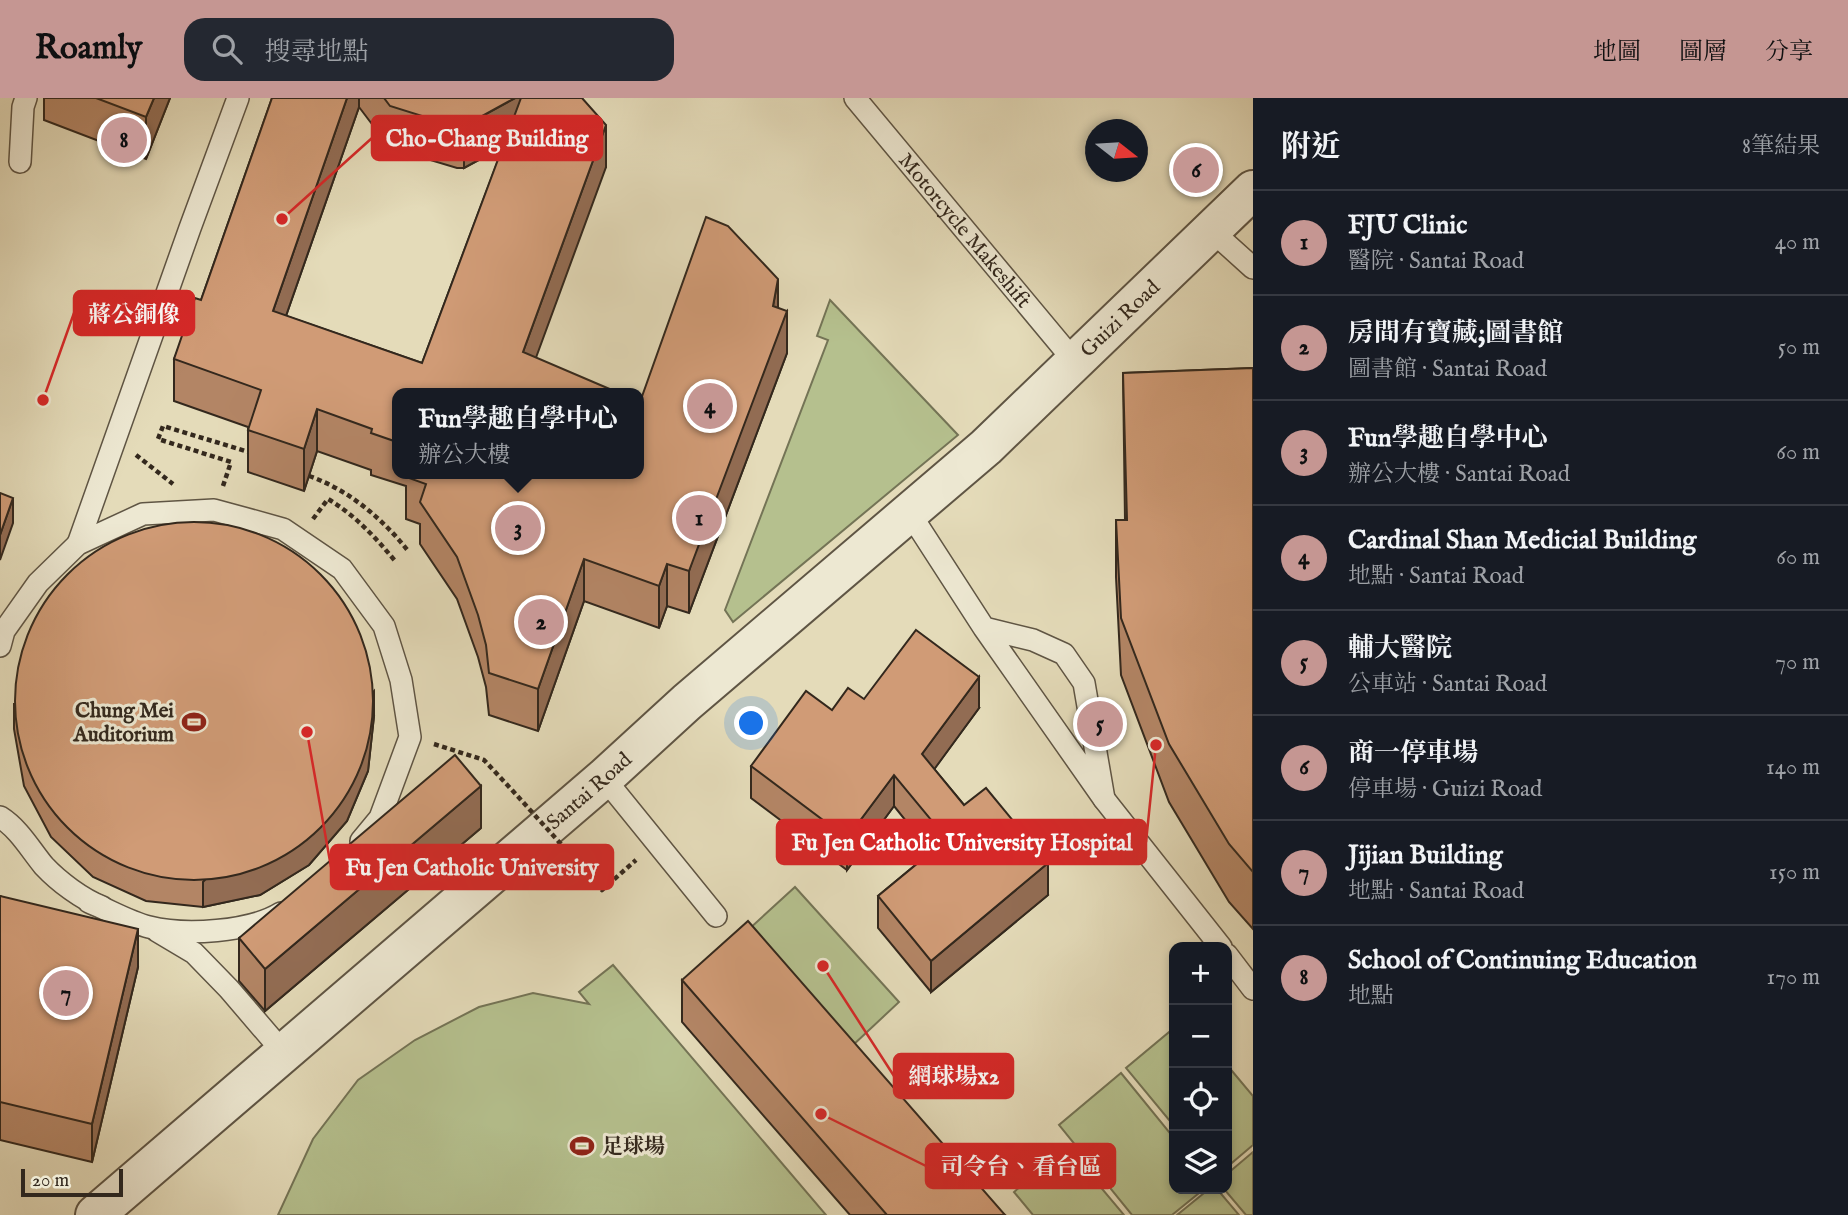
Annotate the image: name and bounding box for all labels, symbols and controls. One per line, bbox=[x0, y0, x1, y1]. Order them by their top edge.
search box bbox=[184, 18, 674, 81]
text: Roamly bbox=[35, 28, 142, 70]
icon: search bbox=[208, 30, 246, 68]
text: 搜尋地點 bbox=[264, 36, 368, 69]
text: 地圖 bbox=[1593, 37, 1641, 68]
text: 圖層 bbox=[1679, 37, 1727, 68]
text: 分享 bbox=[1765, 37, 1813, 68]
pin: 8 bbox=[101, 114, 147, 166]
callout: Cho-Chang Building bbox=[372, 116, 602, 160]
north arrow bbox=[1085, 119, 1148, 182]
text: Cho-Chang Building bbox=[386, 125, 590, 154]
text: 附近 bbox=[1281, 129, 1341, 167]
text: 8筆結果 bbox=[1742, 132, 1820, 161]
pin: 6 bbox=[1173, 144, 1219, 196]
street label: Motorcycle Makeshift bbox=[892, 148, 1036, 314]
text: FJU Clinic bbox=[1348, 209, 1467, 242]
text: 1 bbox=[1300, 228, 1308, 257]
text: 40 m bbox=[1775, 228, 1820, 257]
text: 醫院 · Santai Road bbox=[1348, 247, 1524, 276]
street label: Guizi Road bbox=[1075, 274, 1167, 364]
callout: 蔣公銅像 bbox=[74, 291, 194, 335]
text: 蔣公銅像 bbox=[88, 301, 180, 330]
text: 房間有寶藏;圖書館 bbox=[1348, 317, 1563, 350]
text: 2 bbox=[1299, 333, 1309, 362]
text: 50 m bbox=[1778, 333, 1820, 362]
text: 圖書館 · Santai Road bbox=[1348, 355, 1547, 384]
pin: 4 bbox=[687, 380, 733, 432]
popup bbox=[392, 388, 644, 479]
text: Fun學趣自學中心 bbox=[418, 403, 618, 436]
text: Fun學趣自學中心 bbox=[1348, 422, 1548, 455]
text: 3 bbox=[1300, 438, 1308, 467]
text: 60 m bbox=[1776, 438, 1820, 467]
text: 辦公大樓 bbox=[418, 441, 510, 470]
text: 辦公大樓 · Santai Road bbox=[1348, 460, 1570, 489]
pin: 1 bbox=[676, 492, 722, 544]
pin: 3 bbox=[495, 502, 541, 554]
text: Cardinal Shan Medicial Building bbox=[1348, 524, 1696, 557]
text: 4 bbox=[1298, 543, 1310, 572]
text: 60 m bbox=[1776, 543, 1820, 572]
text: 地點 · Santai Road bbox=[1348, 562, 1524, 591]
pin: 2 bbox=[518, 596, 564, 648]
text: 輔大醫院 bbox=[1348, 632, 1452, 665]
text: 5 bbox=[1300, 648, 1308, 677]
text: 70 m bbox=[1775, 648, 1820, 677]
text: 公車站 · Santai Road bbox=[1348, 670, 1547, 699]
place label: Chung Mei Auditorium bbox=[72, 698, 175, 749]
pin: 5 bbox=[1077, 698, 1123, 750]
your location bbox=[734, 706, 768, 740]
sports icon: Chung Mei Auditorium bbox=[180, 708, 208, 736]
text: 商一停車場 bbox=[1348, 737, 1478, 770]
street label: Santai Road bbox=[541, 747, 639, 837]
text: 6 bbox=[1299, 753, 1309, 782]
text: 140 m bbox=[1766, 753, 1820, 782]
text: 停車場 · Guizi Road bbox=[1348, 775, 1542, 804]
callout: Fu Jen Catholic University Hospital bbox=[777, 820, 1146, 864]
text: Fu Jen Catholic University Hospital bbox=[791, 829, 1133, 858]
text: Jijian Building bbox=[1348, 839, 1503, 872]
callout: Fu Jen Catholic University bbox=[331, 845, 613, 889]
text: Fu Jen Catholic University bbox=[345, 854, 600, 883]
text: 7 bbox=[1299, 858, 1309, 887]
text: 150 m bbox=[1769, 858, 1820, 887]
text: 地點 · Santai Road bbox=[1348, 877, 1524, 906]
map controls bbox=[1169, 942, 1232, 1194]
button: + bbox=[1169, 942, 1232, 1005]
text: School of Continuing Education bbox=[1348, 944, 1697, 977]
text: 8 bbox=[1299, 963, 1309, 992]
text: 170 m bbox=[1767, 963, 1820, 992]
pin: 7 bbox=[43, 967, 89, 1019]
text: 地點 bbox=[1348, 982, 1394, 1011]
button: − bbox=[1169, 1005, 1232, 1068]
callout: 網球場x2 bbox=[894, 1054, 1013, 1098]
text: 網球場x2 bbox=[909, 1063, 1000, 1092]
button: locate bbox=[1169, 1068, 1232, 1131]
button: layers bbox=[1169, 1131, 1232, 1194]
sports icon: 足球場 bbox=[568, 1132, 596, 1160]
place label: 足球場 bbox=[602, 1134, 665, 1161]
callout: 司令台、看台區 bbox=[926, 1144, 1115, 1188]
text: 司令台、看台區 bbox=[941, 1153, 1102, 1182]
scale bar bbox=[21, 1166, 122, 1198]
text: 20 m bbox=[32, 1169, 69, 1193]

